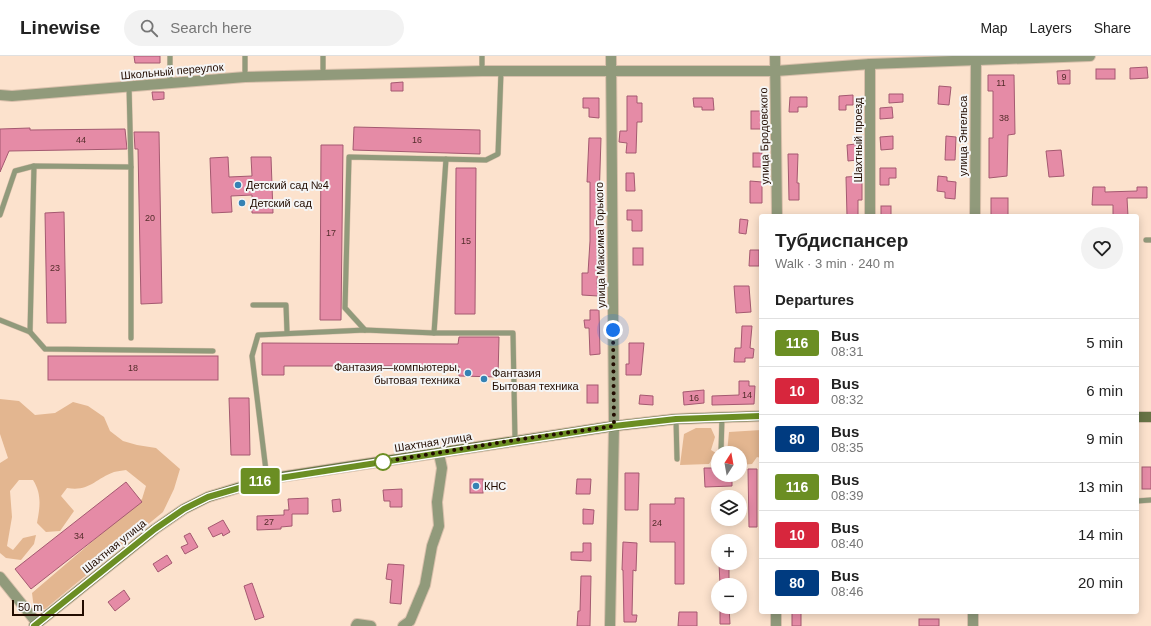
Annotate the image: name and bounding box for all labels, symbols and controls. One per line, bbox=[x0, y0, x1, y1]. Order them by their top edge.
search box bbox=[124, 10, 404, 46]
text: Linewise bbox=[20, 17, 100, 38]
icon: search bbox=[138, 17, 160, 39]
text: Search here bbox=[170, 19, 252, 36]
text: Map bbox=[980, 20, 1008, 36]
text: Layers bbox=[1030, 20, 1072, 36]
text: Share bbox=[1094, 20, 1131, 36]
street label: Школьный переулок bbox=[120, 61, 224, 81]
house number: 9 bbox=[1061, 72, 1067, 82]
house number: 11 bbox=[996, 78, 1006, 88]
street label: улица Бродовского bbox=[757, 87, 771, 185]
street label: улица Энгельса bbox=[957, 95, 969, 176]
street label: Шахтный проезд bbox=[852, 97, 864, 183]
house number: 38 bbox=[999, 113, 1009, 123]
house number: 44 bbox=[76, 135, 86, 145]
house number: 16 bbox=[412, 135, 422, 145]
place label: Детский сад №4 bbox=[246, 179, 329, 191]
marker: Детский сад №4 bbox=[233, 180, 243, 190]
street label: улица Максима Горького bbox=[593, 182, 607, 308]
place label: Детский сад bbox=[250, 197, 312, 209]
marker: Детский сад bbox=[237, 198, 247, 208]
house number: 20 bbox=[145, 213, 155, 223]
button: heart bbox=[1081, 227, 1123, 269]
house number: 17 bbox=[326, 228, 336, 238]
text: Тубдиспансер bbox=[775, 230, 908, 251]
house number: 15 bbox=[461, 236, 471, 246]
text: Walk · 3 min · 240 m bbox=[775, 256, 894, 271]
house number: 23 bbox=[50, 263, 60, 273]
text: Departures bbox=[775, 291, 854, 308]
your location bbox=[603, 320, 623, 340]
text: Bus bbox=[831, 327, 859, 344]
text: 5 min bbox=[1086, 334, 1123, 351]
text: 116 bbox=[786, 335, 808, 351]
text: 08:31 bbox=[831, 344, 864, 359]
place label: Фантазия—компьютеры, бытовая техника bbox=[334, 361, 461, 386]
house number: 18 bbox=[128, 363, 138, 373]
place label: Фантазия Бытовая техника bbox=[492, 367, 580, 392]
marker: Фантазия—компьютеры, бытовая техника bbox=[463, 368, 473, 378]
marker: Фантазия Бытовая техника bbox=[479, 374, 489, 384]
text: Bus bbox=[831, 375, 859, 392]
text: 6 min bbox=[1086, 382, 1123, 399]
text: 10 bbox=[789, 383, 805, 399]
house number: 14 bbox=[742, 390, 752, 400]
text: 08:32 bbox=[831, 392, 864, 407]
house number: 16 bbox=[689, 393, 699, 403]
text: Bus bbox=[831, 423, 859, 440]
street label: Шахтная улица bbox=[394, 430, 473, 454]
text: 9 min bbox=[1086, 430, 1123, 447]
text: 80 bbox=[789, 431, 805, 447]
text: 08:35 bbox=[831, 440, 864, 455]
north arrow bbox=[711, 446, 747, 482]
map controls bbox=[711, 446, 747, 614]
unlabelled marker bbox=[374, 453, 392, 471]
line badge: 116 bbox=[237, 468, 283, 494]
text: Bus bbox=[831, 471, 859, 488]
text: 116 bbox=[249, 473, 271, 489]
text: 13 min bbox=[1078, 478, 1123, 495]
text: 116 bbox=[786, 479, 808, 495]
place label: КНС bbox=[484, 480, 506, 492]
marker: КНС bbox=[471, 481, 481, 491]
text: 08:39 bbox=[831, 488, 864, 503]
button: layers bbox=[711, 490, 747, 526]
street label: Шахтная улица bbox=[80, 516, 149, 575]
house number: 27 bbox=[264, 517, 274, 527]
house number: 24 bbox=[652, 518, 662, 528]
text: Bus bbox=[831, 519, 859, 536]
text: 14 min bbox=[1078, 526, 1123, 543]
text: 10 bbox=[789, 527, 805, 543]
house number: 34 bbox=[74, 531, 84, 541]
button: + bbox=[711, 534, 747, 570]
text: 08:40 bbox=[831, 536, 864, 551]
text: Bus bbox=[831, 567, 859, 584]
text: 20 min bbox=[1078, 574, 1123, 591]
text: 80 bbox=[789, 575, 805, 591]
button: − bbox=[711, 578, 747, 614]
text: 08:46 bbox=[831, 584, 864, 599]
scale bar bbox=[12, 598, 84, 617]
text: 50 m bbox=[18, 601, 42, 613]

